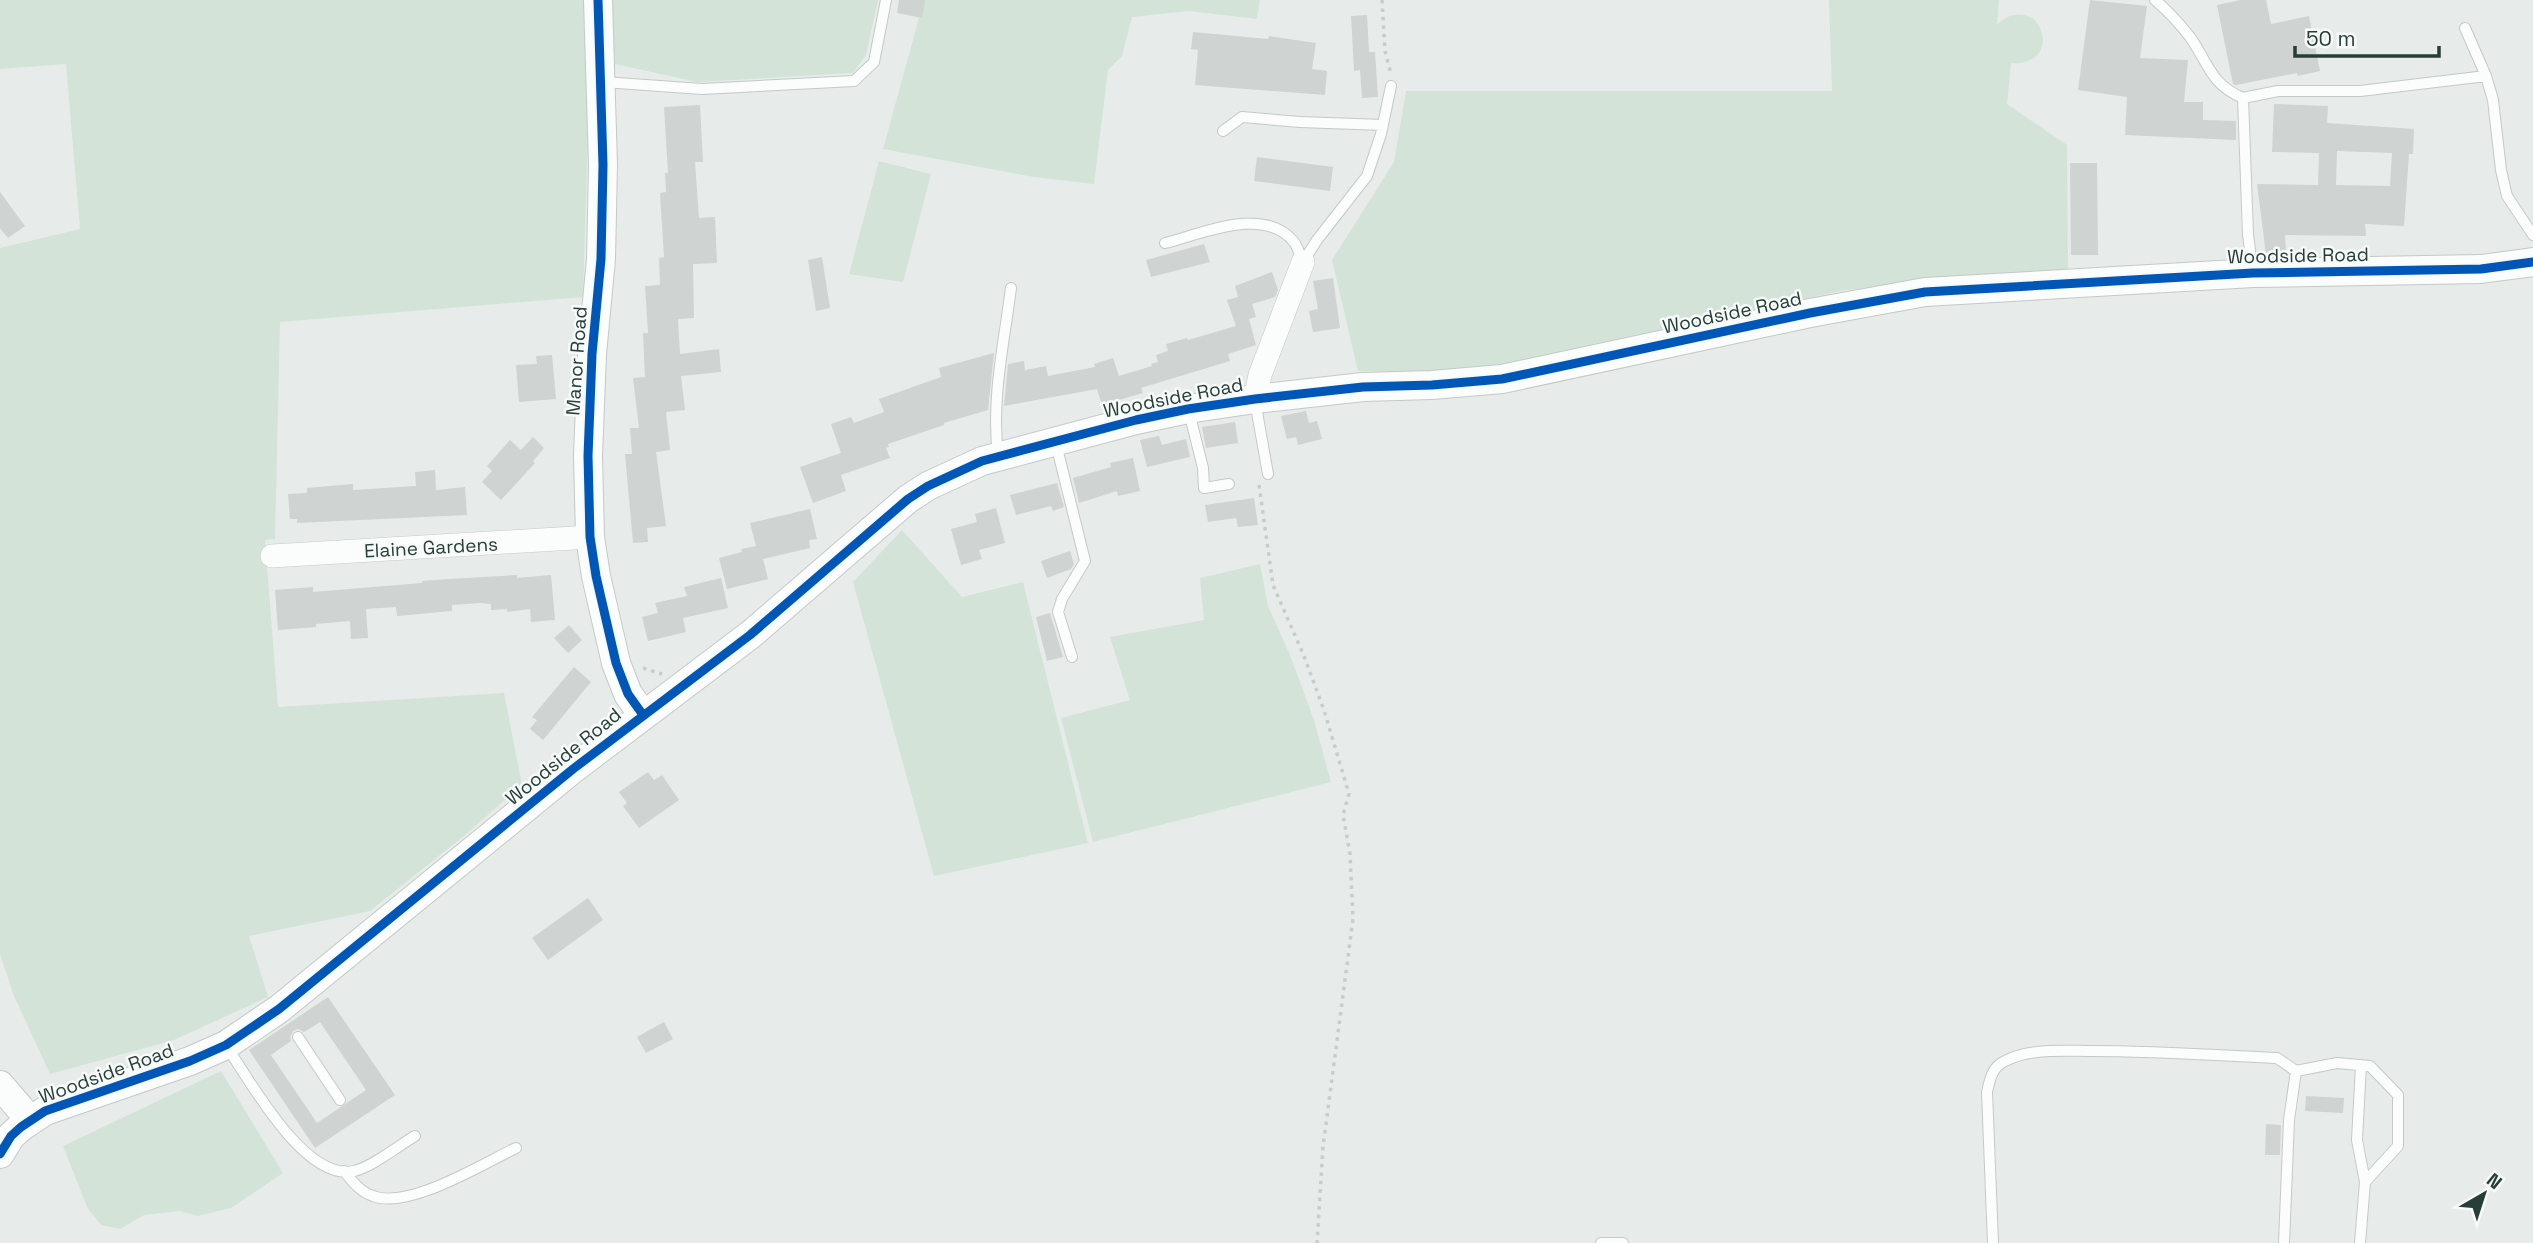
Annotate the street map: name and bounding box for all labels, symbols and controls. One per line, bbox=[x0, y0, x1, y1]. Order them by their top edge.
scale bar bbox=[2295, 14, 2438, 58]
text: 50 m bbox=[2306, 25, 2356, 52]
street label: Woodside Road bbox=[2227, 242, 2369, 269]
street label: Woodside Road bbox=[1660, 286, 1804, 339]
street label: Manor Road bbox=[560, 306, 593, 416]
street label: Woodside Road bbox=[1101, 372, 1245, 423]
street label: Elaine Gardens bbox=[363, 532, 499, 563]
street label: Woodside Road bbox=[500, 702, 626, 811]
street label: Woodside Road bbox=[35, 1037, 177, 1109]
north arrow bbox=[2449, 1159, 2519, 1229]
text: N bbox=[2482, 1167, 2507, 1195]

